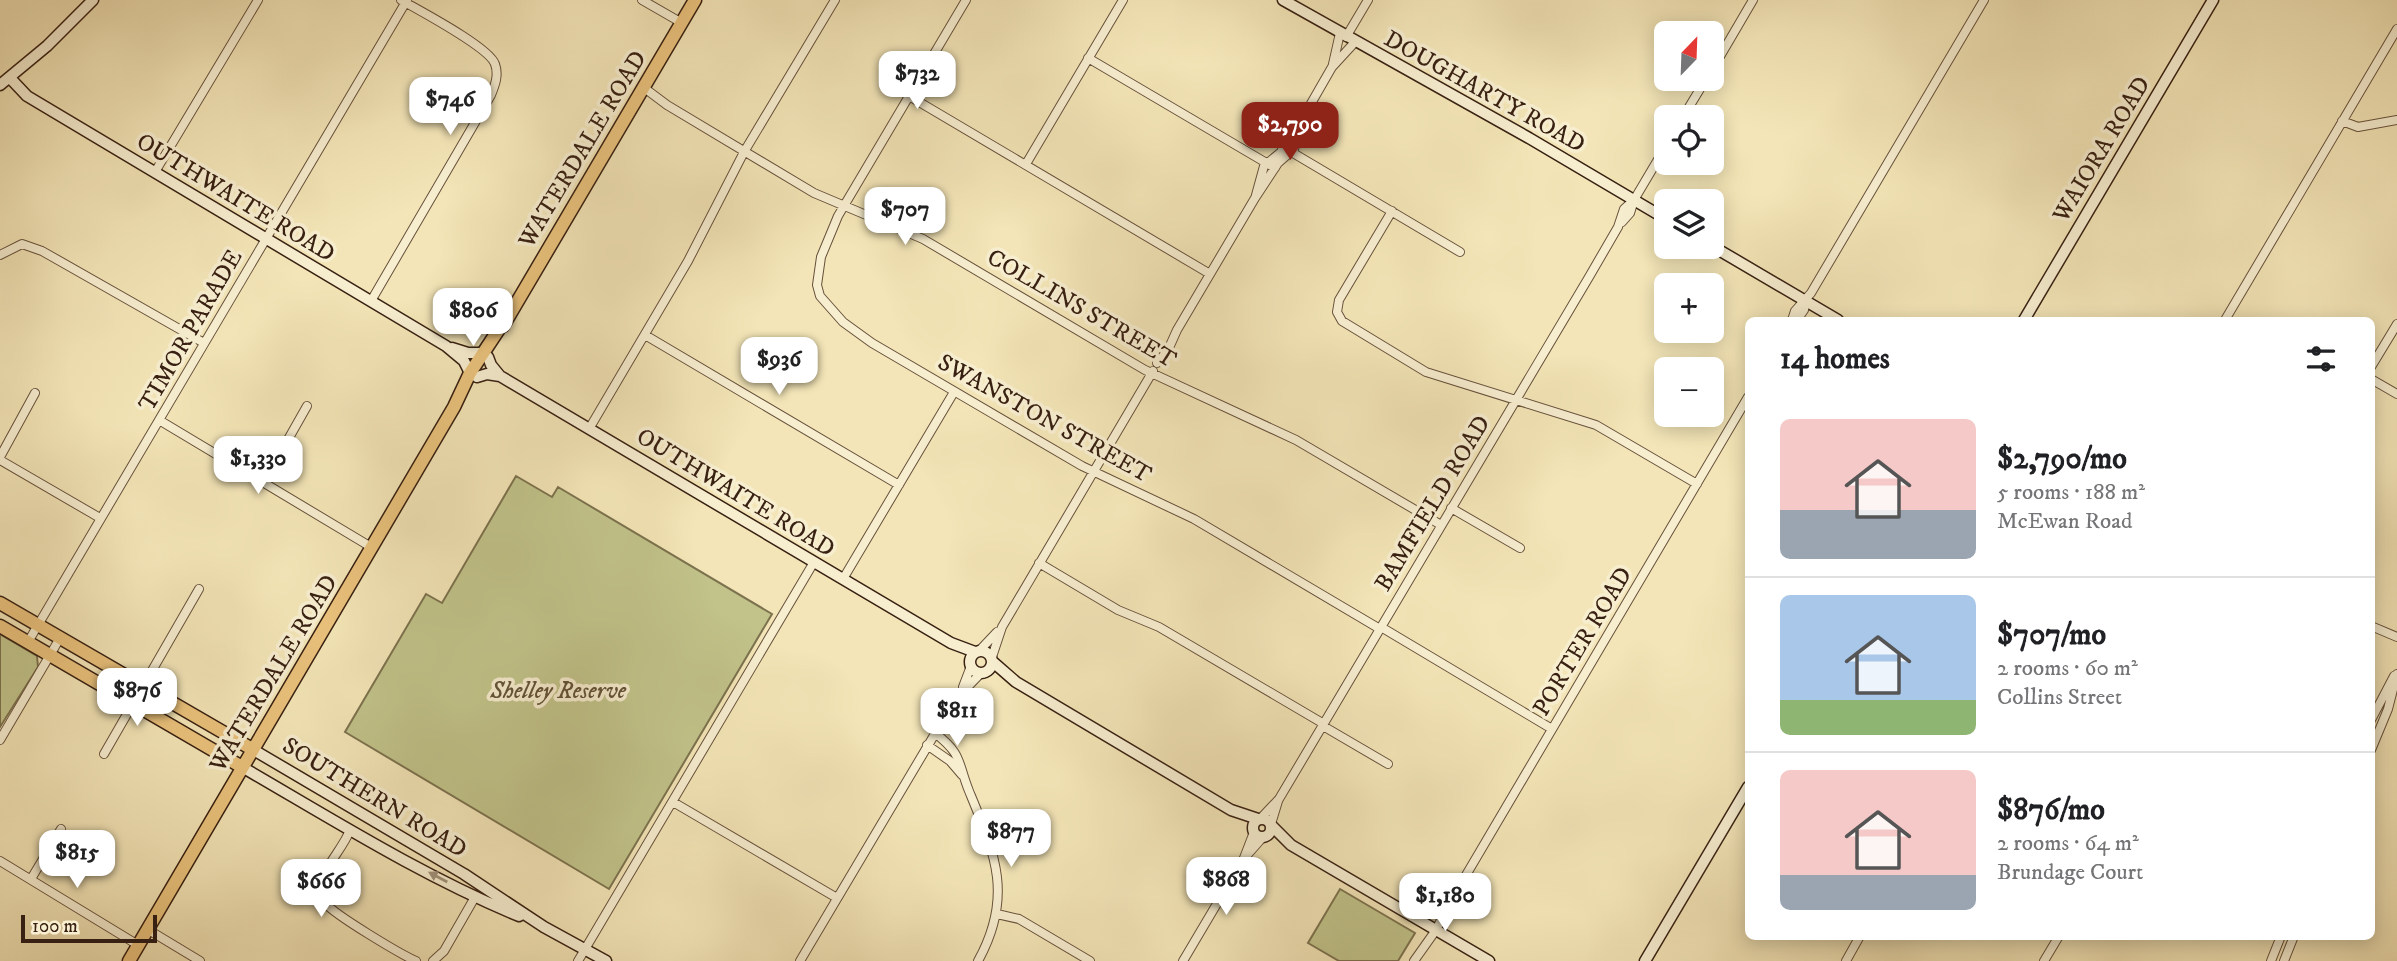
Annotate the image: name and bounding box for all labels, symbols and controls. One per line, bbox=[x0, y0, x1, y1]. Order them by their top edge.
north arrow bbox=[1654, 21, 1724, 91]
map controls bbox=[1654, 21, 1724, 427]
street label: DOUGHARTY ROAD bbox=[1379, 24, 1590, 160]
street label: WATERDALE ROAD bbox=[512, 45, 654, 255]
pin: $732 bbox=[876, 52, 958, 111]
text: $732 bbox=[895, 59, 939, 88]
street label: WAIORA ROAD bbox=[2046, 71, 2157, 229]
pin: $746 bbox=[409, 78, 491, 137]
text: $746 bbox=[425, 85, 475, 114]
pin: $2,790 bbox=[1233, 102, 1347, 162]
button: locate bbox=[1654, 105, 1724, 175]
text: $2,790 bbox=[1258, 110, 1322, 139]
street label: OUTHWAITE ROAD bbox=[131, 127, 340, 269]
pin: $707 bbox=[864, 188, 946, 247]
button: layers bbox=[1654, 189, 1724, 259]
text: $707 bbox=[880, 195, 930, 224]
street label: COLLINS STREET bbox=[982, 243, 1181, 375]
street label: TIMOR PARADE bbox=[132, 244, 249, 417]
button: + bbox=[1654, 273, 1724, 343]
pin: $806 bbox=[432, 288, 514, 348]
text: $806 bbox=[449, 296, 497, 325]
pin: $936 bbox=[738, 338, 820, 397]
icon: filters bbox=[2302, 340, 2340, 378]
text: 14 homes bbox=[1780, 341, 1890, 378]
text: $936 bbox=[757, 345, 801, 374]
street label: SWANSTON STREET bbox=[932, 348, 1157, 490]
button: − bbox=[1654, 357, 1724, 427]
street label: BAMFIELD ROAD bbox=[1368, 410, 1497, 597]
street label: OUTHWAITE ROAD bbox=[631, 422, 840, 564]
pin: $1,330 bbox=[201, 436, 315, 496]
text: $2,790/mo bbox=[1997, 441, 2127, 478]
text: $1,330 bbox=[230, 444, 286, 473]
icon: home bbox=[1836, 447, 1920, 531]
text: 5 rooms · 188 m² bbox=[1997, 478, 2145, 507]
text: McEwan Road bbox=[1997, 507, 2132, 536]
street label: PORTER ROAD bbox=[1527, 561, 1639, 722]
street label: WATERDALE ROAD bbox=[203, 569, 345, 779]
text: $707/mo bbox=[1997, 617, 2106, 654]
icon: home bbox=[1836, 623, 1920, 707]
text: 2 rooms · 60 m² bbox=[1997, 654, 2138, 683]
pin: $876 bbox=[96, 668, 178, 728]
text: $876 bbox=[113, 676, 161, 705]
park label: Shelley Reserve bbox=[489, 676, 627, 706]
text: Collins Street bbox=[1997, 683, 2122, 712]
pin: $811 bbox=[916, 688, 998, 748]
text: $811 bbox=[937, 696, 977, 725]
street label: SOUTHERN ROAD bbox=[277, 731, 472, 865]
text: $876/mo bbox=[1997, 792, 2105, 829]
icon: home bbox=[1836, 798, 1920, 882]
pin: $877 bbox=[970, 810, 1052, 869]
text: $877 bbox=[987, 817, 1035, 846]
text: 2 rooms · 64 m² bbox=[1997, 829, 2139, 858]
pin: $815 bbox=[36, 830, 118, 890]
text: $815 bbox=[55, 838, 99, 867]
pin: $868 bbox=[1185, 858, 1267, 917]
text: Brundage Court bbox=[1997, 858, 2143, 887]
pin: $666 bbox=[280, 860, 362, 919]
text: $868 bbox=[1202, 865, 1250, 894]
text: $666 bbox=[297, 867, 345, 896]
one-way arrow bbox=[428, 871, 448, 883]
pin: $1,180 bbox=[1388, 874, 1502, 933]
text: $1,180 bbox=[1415, 881, 1475, 910]
scale bar bbox=[21, 912, 158, 944]
text: 100 m bbox=[32, 915, 78, 938]

